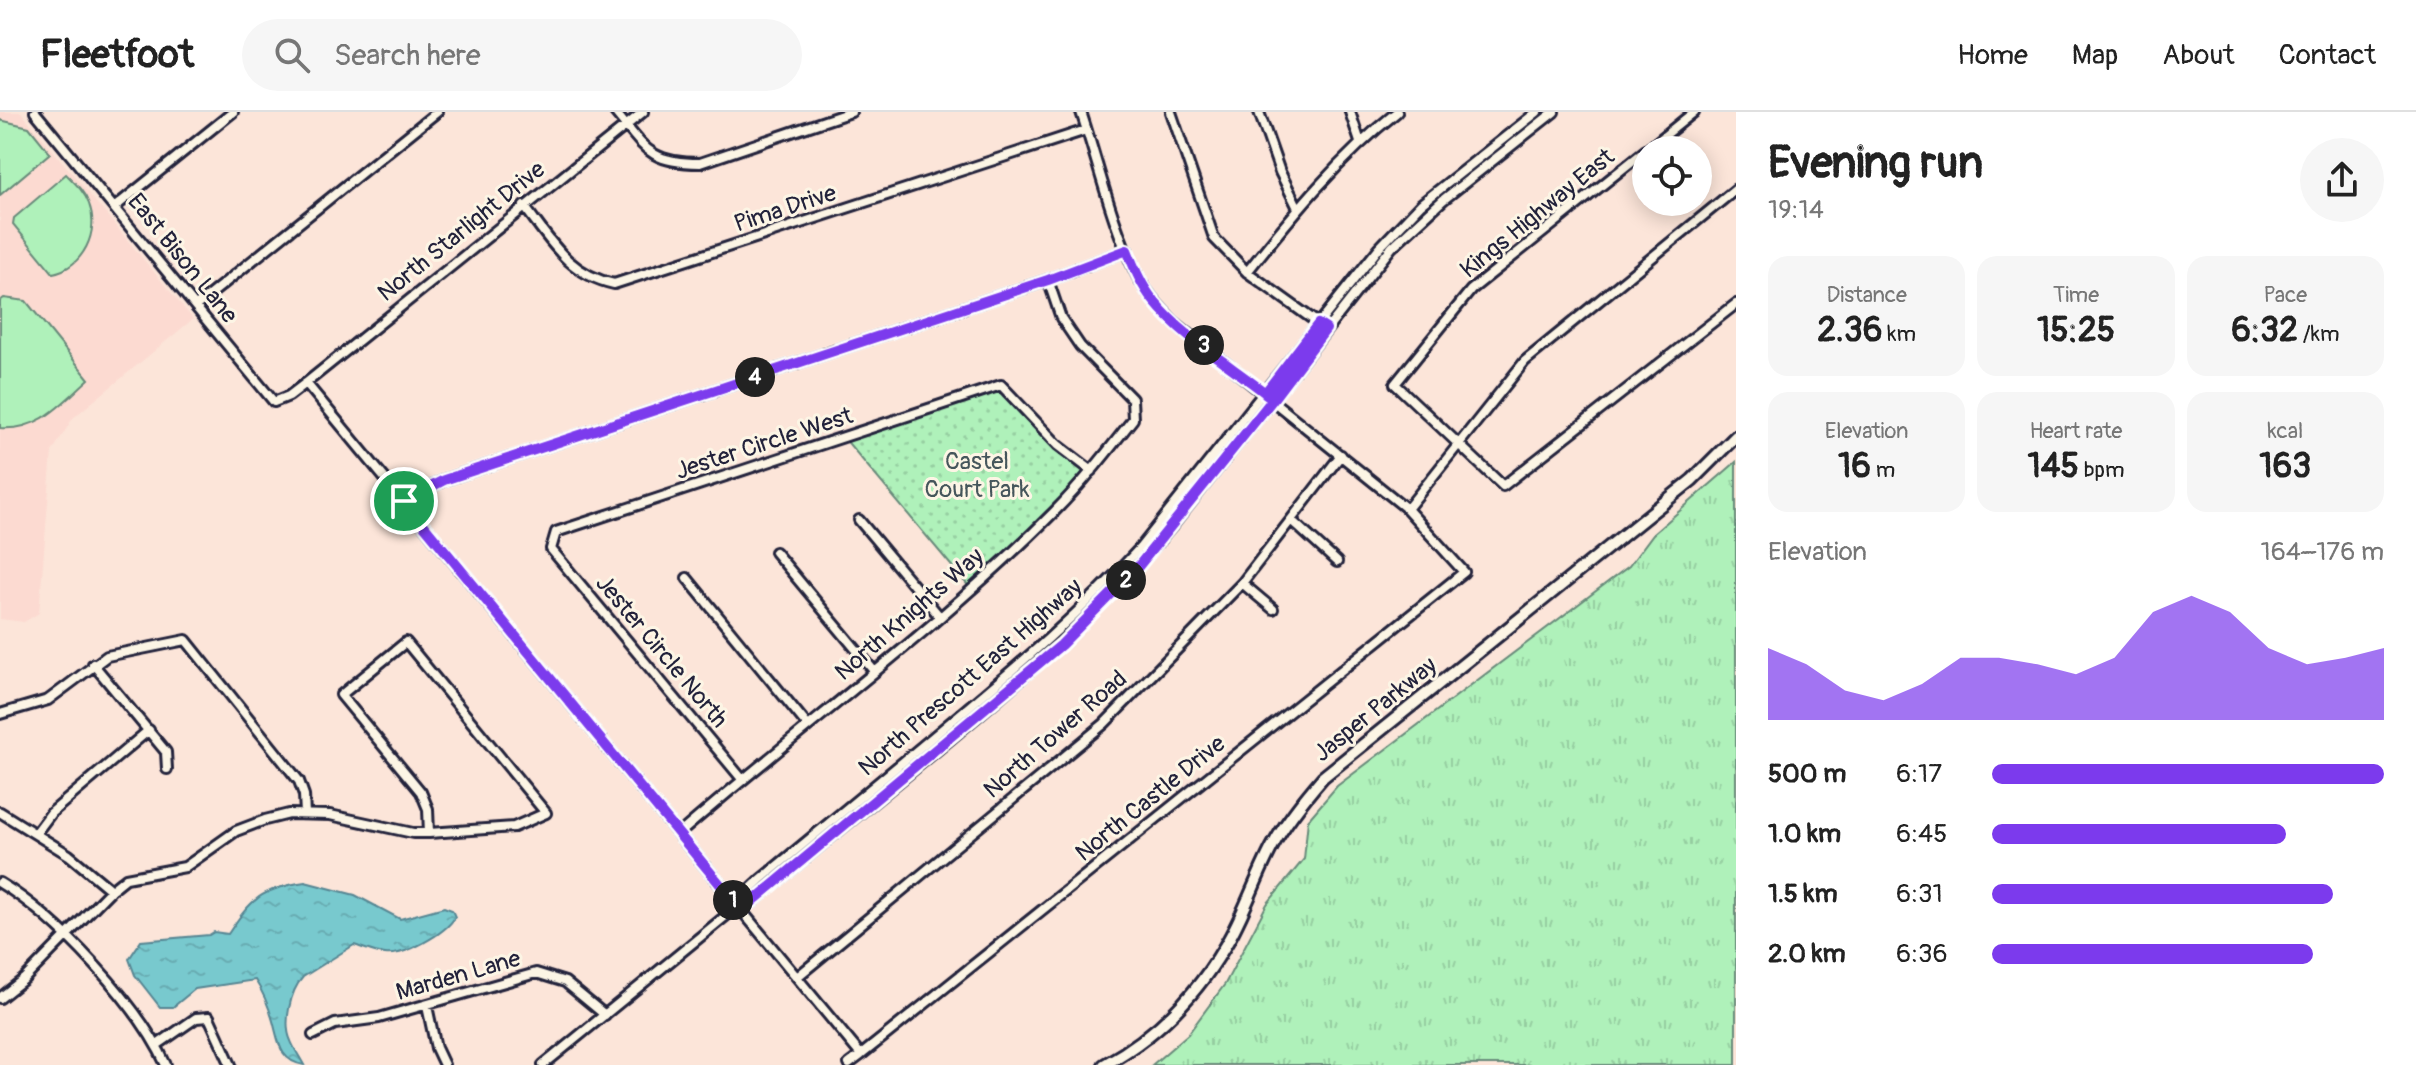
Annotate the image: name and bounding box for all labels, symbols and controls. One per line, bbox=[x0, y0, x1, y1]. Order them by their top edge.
search box bbox=[242, 19, 802, 91]
text: Fleetfoot bbox=[40, 31, 194, 79]
icon: search bbox=[270, 33, 314, 77]
text: Search here bbox=[334, 37, 481, 74]
text: Home bbox=[1957, 38, 2028, 73]
text: Map bbox=[2072, 38, 2118, 73]
text: About bbox=[2162, 38, 2235, 73]
text: Contact bbox=[2279, 38, 2376, 73]
map controls bbox=[1632, 136, 1712, 216]
button: locate bbox=[1632, 136, 1712, 216]
text: Evening run bbox=[1768, 136, 1983, 191]
button: share bbox=[2300, 138, 2384, 222]
street label: Kings Highway East bbox=[1454, 142, 1621, 284]
street label: North Starlight Drive bbox=[372, 155, 551, 308]
street label: Pima Drive bbox=[730, 178, 840, 239]
street label: East Bison Lane bbox=[121, 188, 244, 329]
text: 19:14 bbox=[1768, 194, 1824, 226]
text: Distance bbox=[1826, 281, 1907, 309]
text: Time bbox=[2053, 281, 2099, 309]
text: Pace bbox=[2264, 281, 2307, 309]
text: 2.36 bbox=[1817, 309, 1883, 352]
text: 15:25 bbox=[2037, 309, 2115, 352]
text: 6:32 bbox=[2231, 309, 2298, 352]
text: km bbox=[1883, 320, 1916, 348]
text: /km bbox=[2298, 320, 2339, 348]
pin: 3 bbox=[1184, 325, 1224, 365]
text: 3 bbox=[1198, 331, 1210, 359]
pin: 4 bbox=[735, 357, 775, 397]
text: 4 bbox=[749, 363, 761, 391]
street label: Jester Circle West bbox=[672, 401, 857, 486]
text: Elevation bbox=[1825, 417, 1909, 445]
text: Heart rate bbox=[2030, 417, 2122, 445]
text: kcal bbox=[2267, 417, 2303, 445]
text: 16 bbox=[1838, 445, 1871, 488]
text: 145 bbox=[2028, 445, 2079, 488]
text: 163 bbox=[2259, 445, 2311, 488]
park label: Castel Court Park bbox=[924, 447, 1030, 504]
text: m bbox=[1871, 456, 1895, 484]
text: bpm bbox=[2079, 456, 2124, 484]
pin bbox=[370, 467, 438, 535]
icon: arrive bbox=[382, 479, 426, 523]
text: Elevation bbox=[1768, 536, 1867, 568]
text: 164–176 m bbox=[2261, 536, 2384, 568]
street label: North Knights Way bbox=[829, 542, 989, 687]
pin: 2 bbox=[1106, 560, 1146, 600]
text: 2 bbox=[1120, 566, 1132, 594]
street label: Jester Circle North bbox=[589, 569, 734, 734]
street label: North Prescott East Highway bbox=[853, 572, 1088, 782]
street label: Jasper Parkway bbox=[1308, 651, 1443, 768]
street label: North Tower Road bbox=[978, 664, 1133, 804]
street label: North Castle Drive bbox=[1070, 729, 1231, 868]
text: 500 m bbox=[1768, 758, 1846, 790]
text: 6:17 bbox=[1896, 758, 1942, 790]
text: 1.0 km bbox=[1768, 818, 1841, 850]
text: 6:45 bbox=[1896, 818, 1947, 850]
text: 1.5 km bbox=[1768, 878, 1838, 910]
text: 6:31 bbox=[1896, 878, 1943, 910]
pin: 1 bbox=[713, 880, 753, 920]
text: 1 bbox=[729, 886, 737, 914]
text: 2.0 km bbox=[1768, 938, 1846, 970]
text: 6:36 bbox=[1896, 938, 1948, 970]
street label: Marden Lane bbox=[393, 944, 524, 1007]

